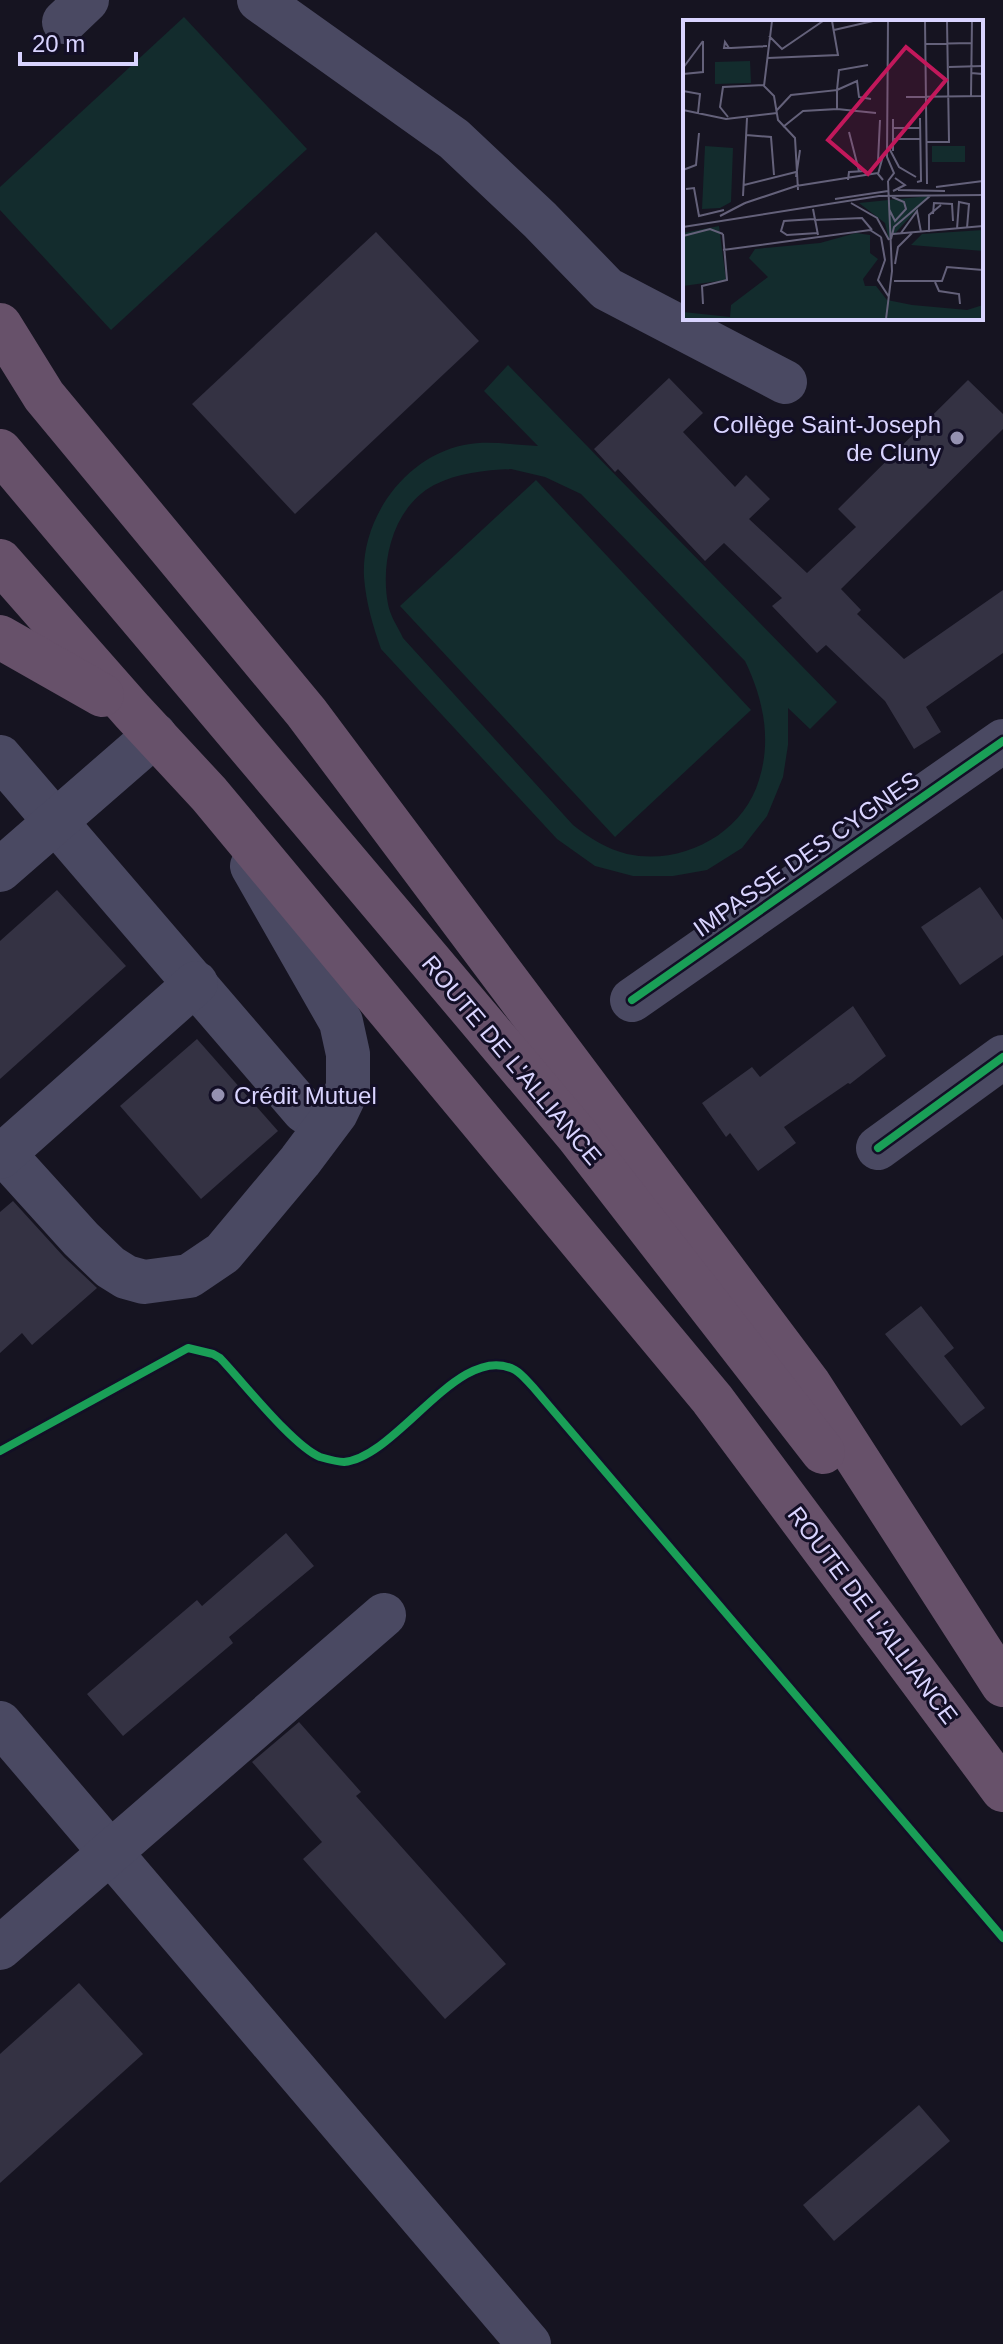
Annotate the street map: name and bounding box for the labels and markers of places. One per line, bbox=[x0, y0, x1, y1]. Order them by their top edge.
place label: Collège Saint-Joseph de Cluny bbox=[713, 411, 941, 466]
marker: Collège Saint-Joseph de Cluny bbox=[948, 429, 966, 447]
place label: Crédit Mutuel bbox=[234, 1082, 377, 1109]
marker: Crédit Mutuel bbox=[209, 1086, 227, 1104]

